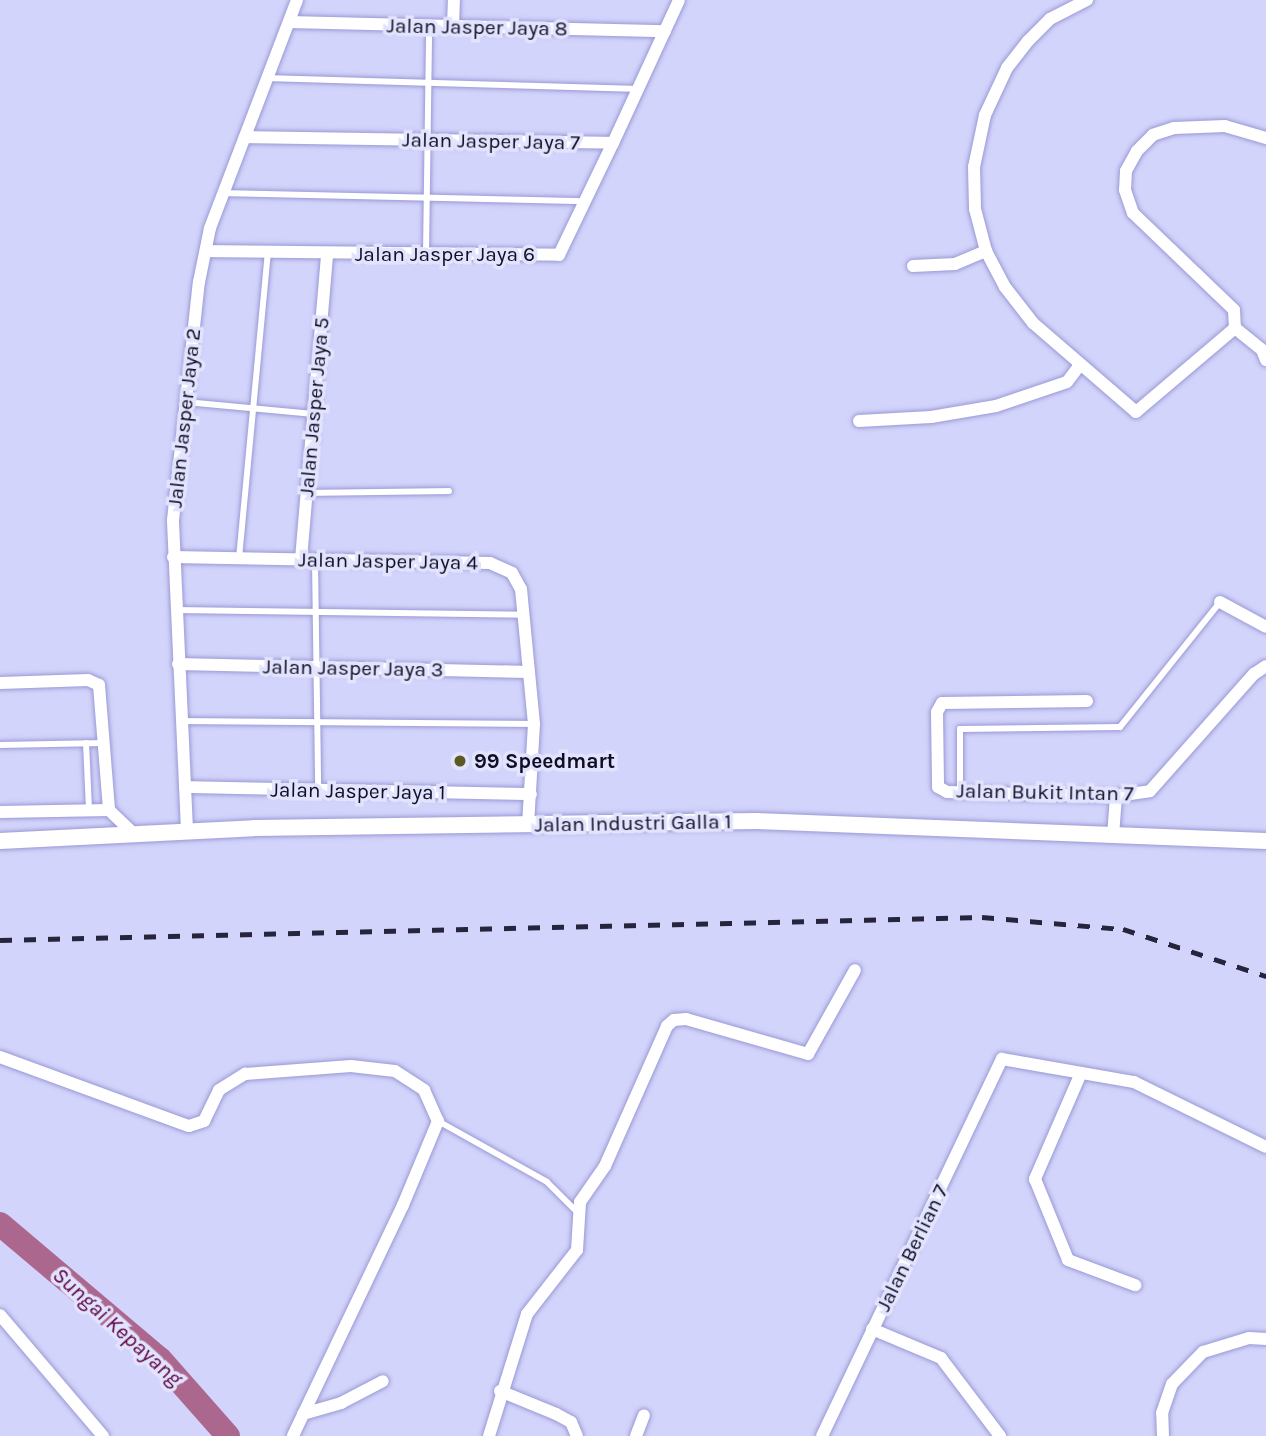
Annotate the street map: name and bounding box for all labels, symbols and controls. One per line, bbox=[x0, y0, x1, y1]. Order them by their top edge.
street label: Jalan Jasper Jaya 8 bbox=[386, 13, 568, 41]
street label: Jalan Jasper Jaya 7 bbox=[402, 127, 580, 155]
street label: Jalan Jasper Jaya 6 bbox=[355, 241, 535, 267]
street label: Jalan Jasper Jaya 5 bbox=[294, 316, 334, 498]
street label: Jalan Jasper Jaya 2 bbox=[162, 327, 206, 509]
street label: Jalan Jasper Jaya 4 bbox=[298, 547, 478, 575]
street label: Jalan Jasper Jaya 3 bbox=[262, 654, 444, 682]
place label: 99 Speedmart bbox=[474, 748, 615, 774]
marker: 99 Speedmart bbox=[452, 753, 468, 769]
street label: Jalan Jasper Jaya 1 bbox=[270, 777, 446, 805]
street label: Jalan Bukit Intan 7 bbox=[956, 778, 1134, 806]
street label: Jalan Industri Galla 1 bbox=[534, 809, 732, 837]
street label: Jalan Berlian 7 bbox=[870, 1181, 954, 1315]
water label: Sungai Kepayang bbox=[47, 1262, 187, 1392]

